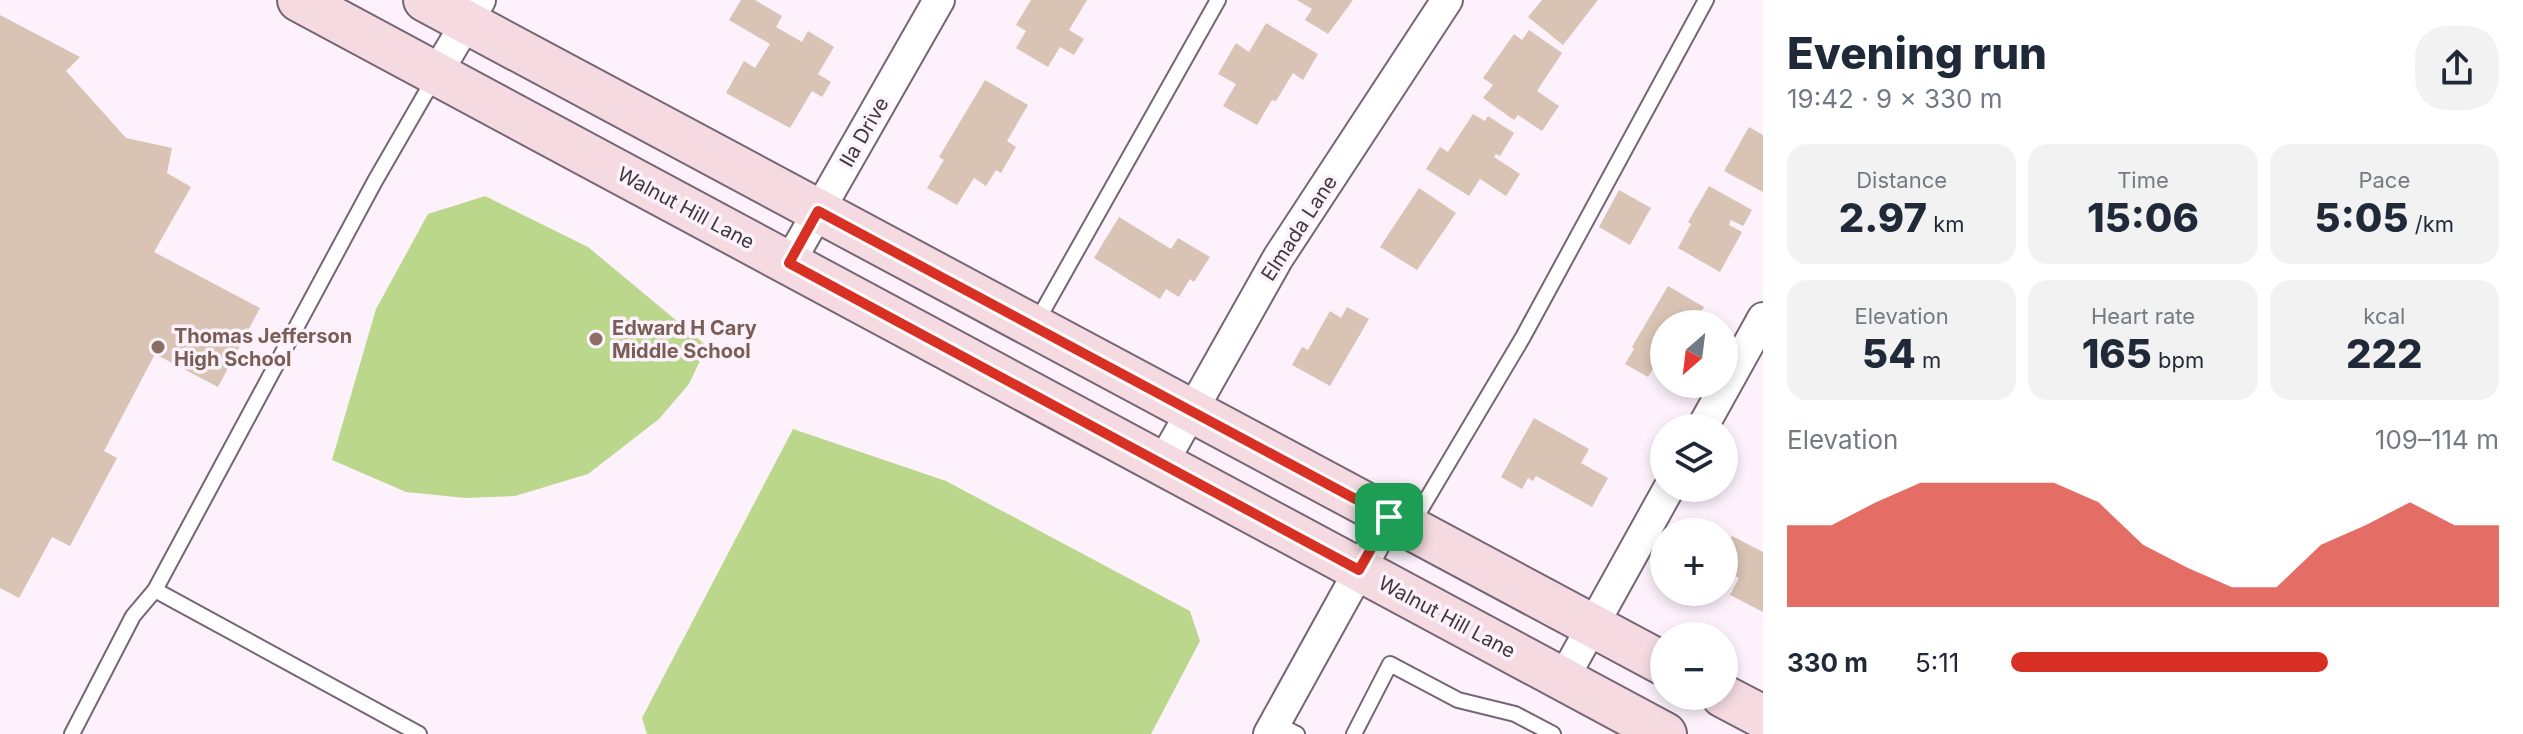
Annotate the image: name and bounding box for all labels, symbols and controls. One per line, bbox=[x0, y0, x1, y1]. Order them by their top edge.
text: Evening run bbox=[1787, 26, 2047, 80]
button: share bbox=[2415, 26, 2499, 110]
text: 19:42 · 9 × 330 m bbox=[1787, 83, 2003, 114]
street label: Ila Drive bbox=[834, 93, 894, 171]
street label: Walnut Hill Lane bbox=[613, 162, 759, 254]
text: Distance bbox=[1856, 167, 1947, 193]
text: Time bbox=[2117, 167, 2169, 193]
text: Pace bbox=[2358, 167, 2410, 193]
street label: Elmada Lane bbox=[1256, 171, 1342, 285]
text: 2.97 bbox=[1839, 193, 1927, 242]
text: 15:06 bbox=[2087, 193, 2199, 242]
text: 5:05 bbox=[2315, 193, 2409, 242]
text: km bbox=[1927, 211, 1965, 237]
text: /km bbox=[2409, 211, 2454, 237]
text: Elevation bbox=[1855, 303, 1949, 329]
text: Heart rate bbox=[2091, 303, 2195, 329]
text: kcal bbox=[2363, 303, 2405, 329]
north arrow bbox=[1650, 310, 1738, 398]
map controls bbox=[1650, 310, 1738, 710]
place label: Edward H Cary Middle School bbox=[612, 316, 757, 363]
place label: Thomas Jefferson High School bbox=[174, 324, 352, 371]
text: 54 bbox=[1862, 329, 1916, 378]
text: 165 bbox=[2082, 329, 2152, 378]
text: 222 bbox=[2346, 329, 2423, 378]
marker: Edward H Cary Middle School bbox=[587, 330, 605, 348]
marker: Thomas Jefferson High School bbox=[149, 338, 167, 356]
text: m bbox=[1916, 347, 1941, 373]
text: bpm bbox=[2152, 347, 2204, 373]
button: layers bbox=[1650, 414, 1738, 502]
text: Elevation bbox=[1787, 424, 1898, 455]
text: 109–114 m bbox=[2375, 424, 2499, 455]
pin bbox=[1355, 483, 1423, 551]
icon: arrive bbox=[1367, 495, 1411, 539]
button: + bbox=[1650, 518, 1738, 606]
street label: Walnut Hill Lane bbox=[1374, 571, 1520, 663]
button: − bbox=[1650, 622, 1738, 710]
text: 330 m bbox=[1787, 647, 1868, 678]
text: 5:11 bbox=[1915, 647, 1959, 678]

